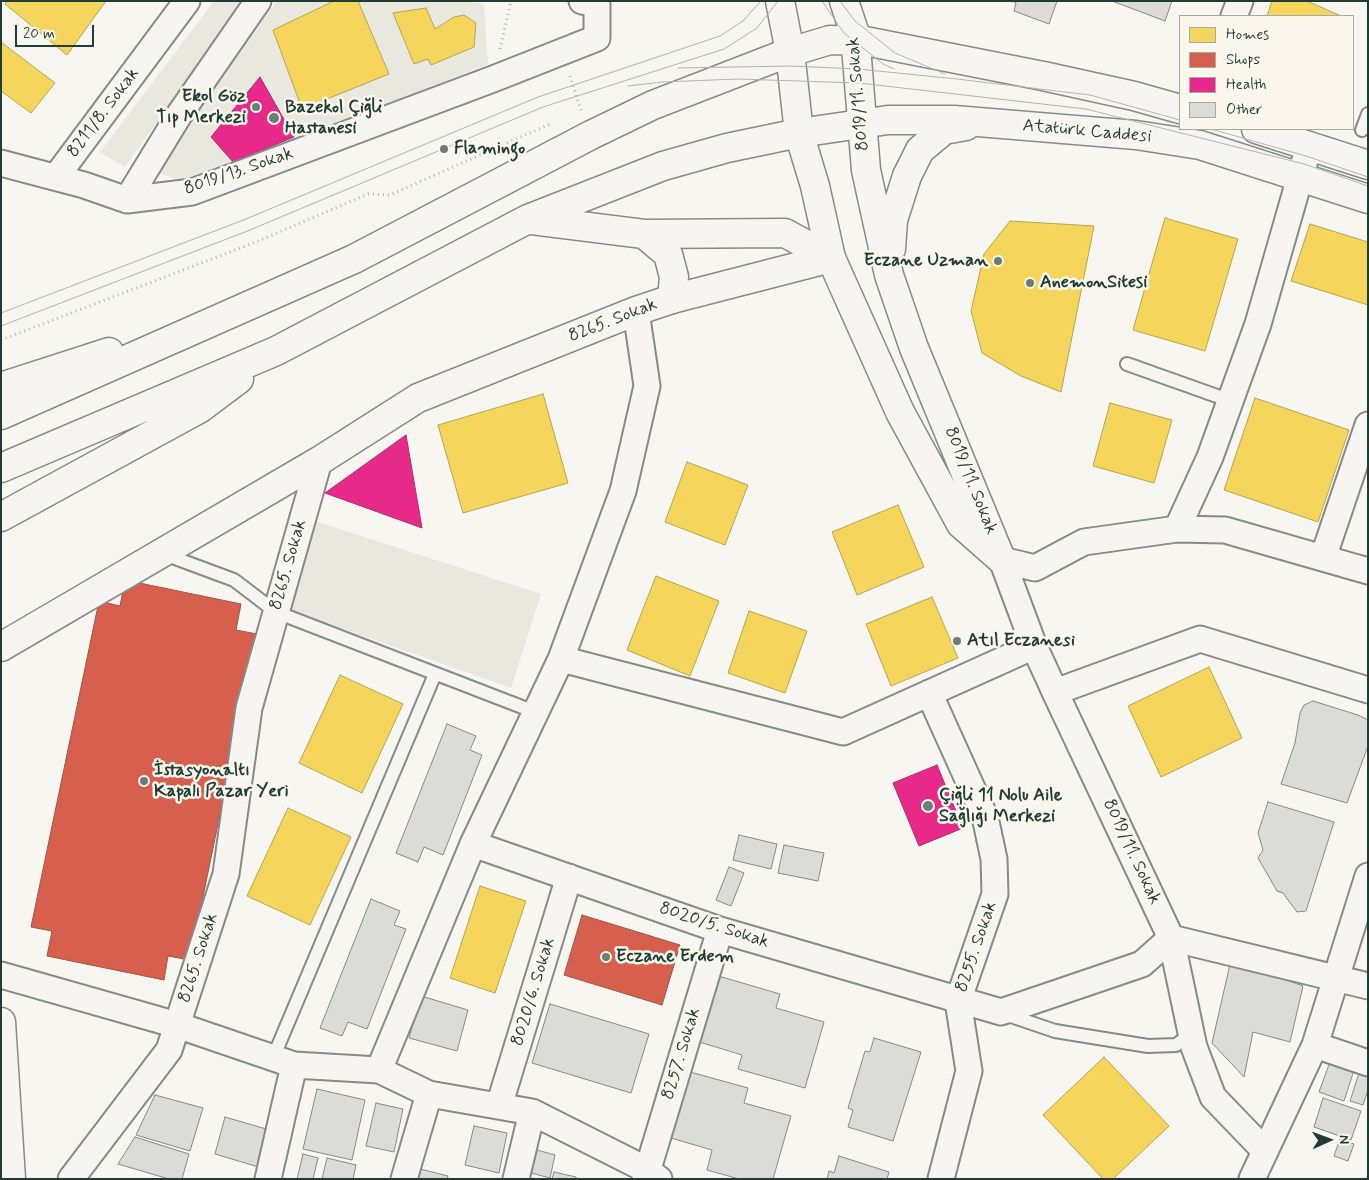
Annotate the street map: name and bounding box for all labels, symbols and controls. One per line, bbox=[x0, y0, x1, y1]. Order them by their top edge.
scale bar bbox=[18, 15, 96, 47]
legend bbox=[1179, 15, 1354, 130]
text: 20 m bbox=[23, 24, 55, 44]
text: Homes bbox=[1226, 25, 1269, 45]
street label: 8019/11. Sokak bbox=[843, 36, 875, 152]
text: Shops bbox=[1226, 50, 1260, 70]
street label: 8211/8. Sokak bbox=[63, 64, 145, 162]
text: Health bbox=[1226, 75, 1267, 95]
place label: Ekol Göz Tıp Merkezi bbox=[156, 86, 246, 128]
place label: Bazekol Çiğli Hastanesi bbox=[285, 97, 382, 140]
text: Other bbox=[1226, 100, 1262, 120]
marker: Ekol Göz Tıp Merkezi bbox=[250, 101, 262, 113]
marker: Bazekol Çiğli Hastanesi bbox=[267, 111, 281, 125]
street label: Atatürk Caddesi bbox=[1022, 116, 1152, 148]
place label: Flamingo bbox=[454, 138, 525, 160]
street label: 8019/13. Sokak bbox=[182, 143, 296, 201]
marker: Flamingo bbox=[438, 143, 450, 155]
place label: Eczane Uzman bbox=[864, 250, 988, 272]
marker: Eczane Uzman bbox=[992, 255, 1004, 267]
place label: AnemonSitesi bbox=[1040, 272, 1147, 294]
marker: AnemonSitesi bbox=[1024, 277, 1036, 289]
street label: 8265. Sokak bbox=[566, 294, 660, 348]
street label: 8019/11. Sokak bbox=[939, 424, 1001, 538]
street label: 8265. Sokak bbox=[266, 517, 312, 613]
place label: Atıl Eczanesi bbox=[967, 630, 1075, 652]
marker: Atıl Eczanesi bbox=[951, 635, 963, 647]
place label: İstasyonaltı Kapalı Pazar Yeri bbox=[154, 760, 289, 802]
marker: İstasyonaltı Kapalı Pazar Yeri bbox=[138, 775, 150, 787]
place label: Çiğli 11 Nolu Aile Sağlığı Merkezi bbox=[939, 785, 1062, 828]
street label: 8019/11. Sokak bbox=[1097, 796, 1165, 908]
marker: Çiğli 11 Nolu Aile Sağlığı Merkezi bbox=[921, 799, 935, 813]
street label: 8020/5. Sokak bbox=[656, 898, 772, 954]
street label: 8255. Sokak bbox=[951, 899, 1003, 995]
street label: 8265. Sokak bbox=[174, 910, 224, 1006]
street label: 8020/6. Sokak bbox=[507, 935, 561, 1049]
place label: Eczane Erdem bbox=[616, 946, 734, 968]
marker: Eczane Erdem bbox=[600, 951, 612, 963]
street label: 8257. Sokak bbox=[658, 1006, 706, 1102]
north arrow bbox=[1304, 1115, 1354, 1165]
text: N bbox=[1335, 1134, 1353, 1144]

